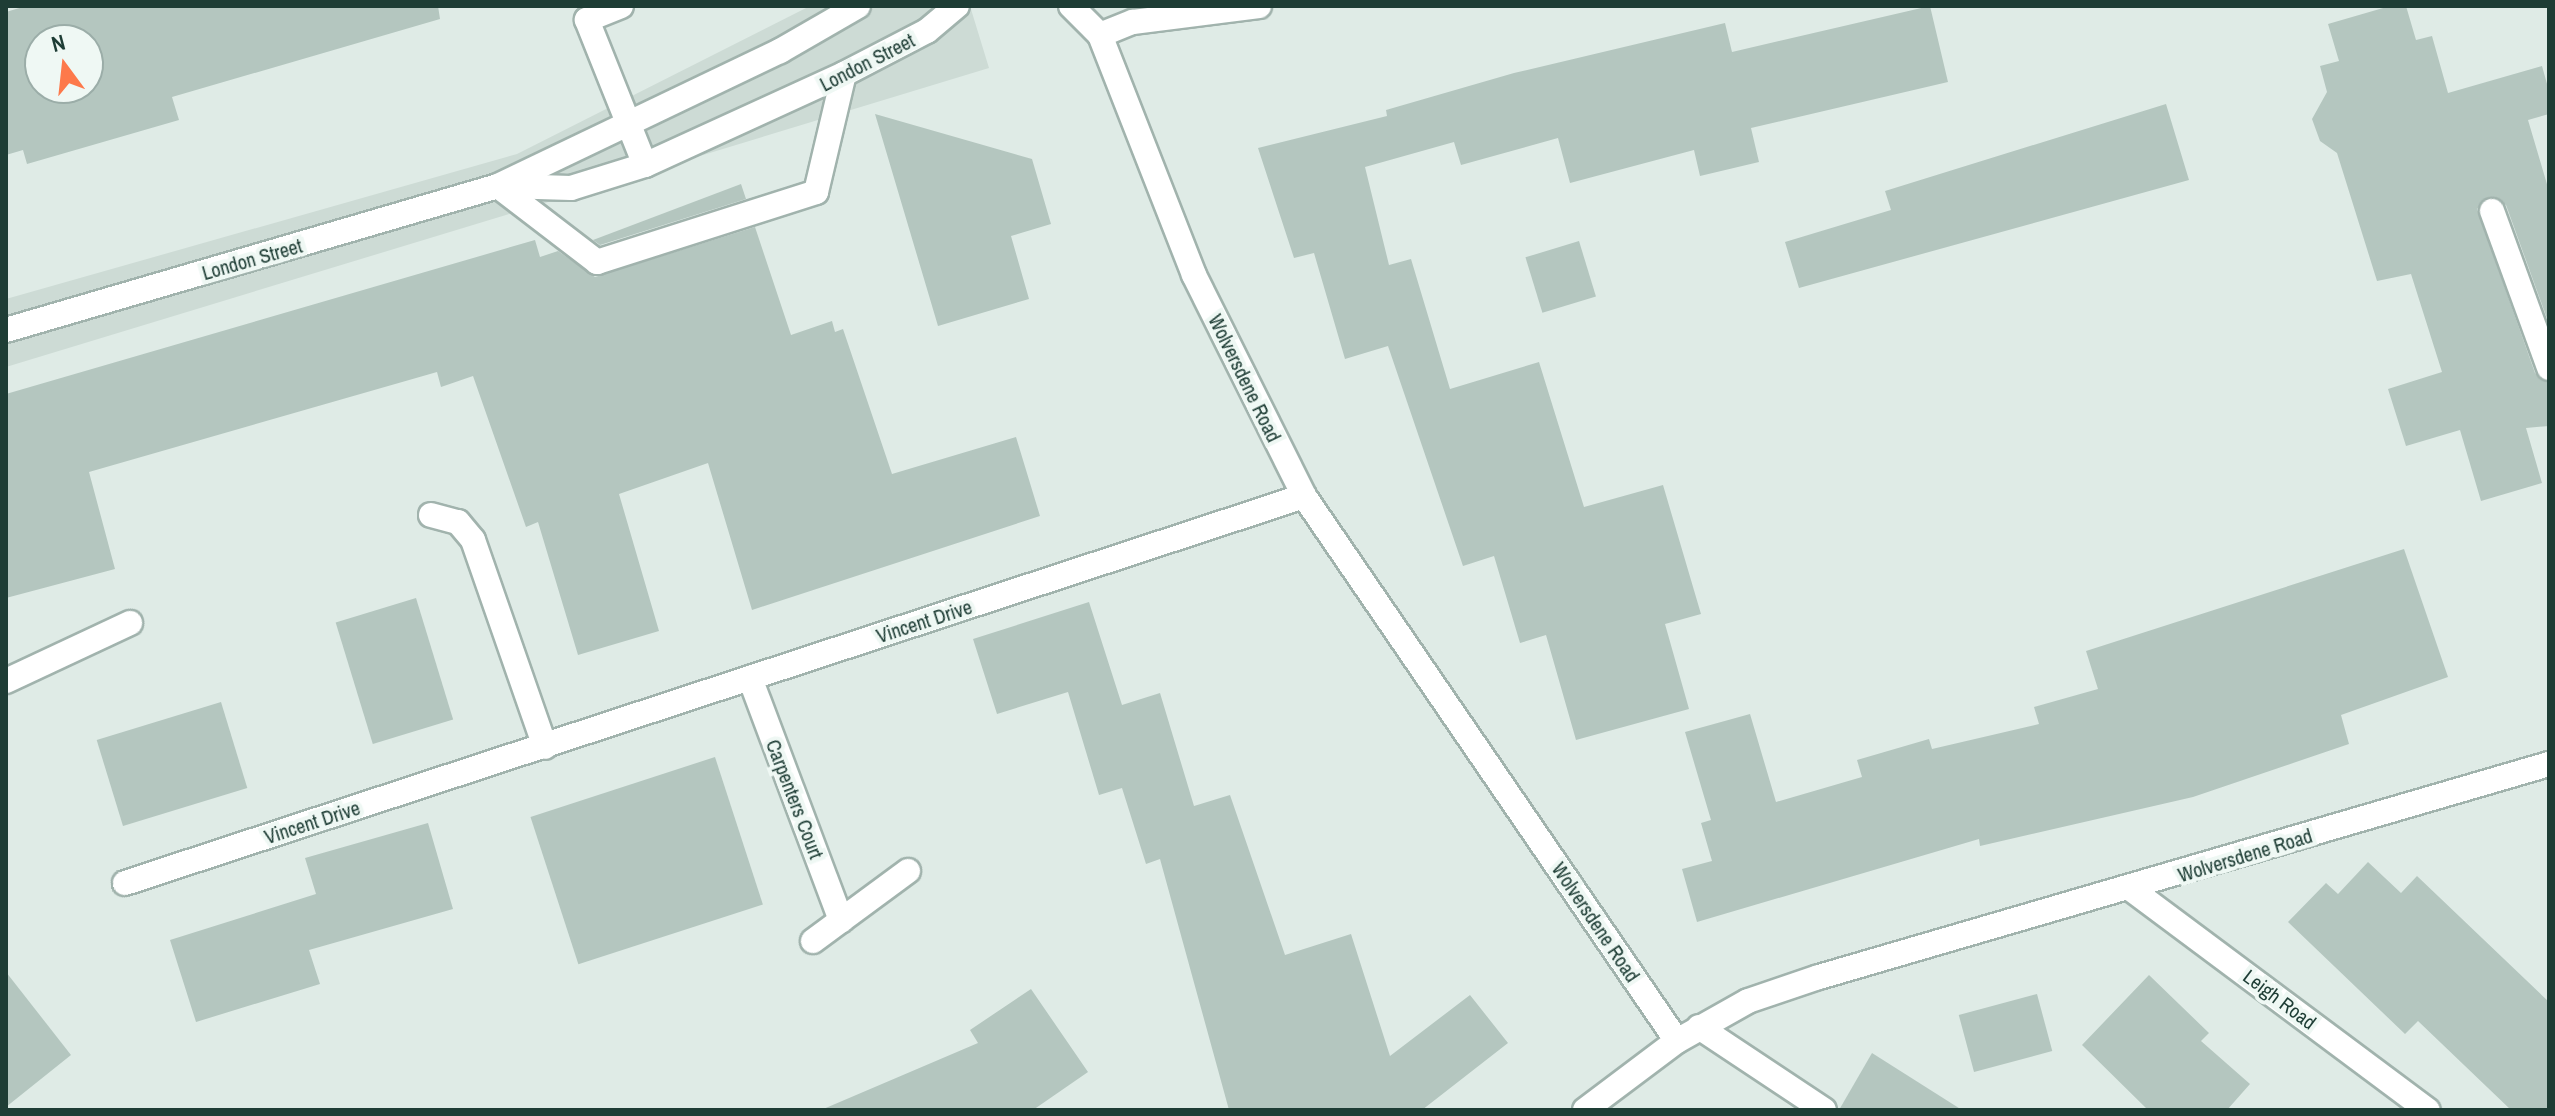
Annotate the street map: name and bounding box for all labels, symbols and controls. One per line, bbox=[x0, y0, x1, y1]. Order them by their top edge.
north arrow bbox=[24, 24, 104, 104]
text: N bbox=[48, 27, 68, 59]
street label: London Street bbox=[816, 28, 918, 96]
street label: London Street bbox=[199, 233, 305, 285]
street label: Wolversdene Road bbox=[1204, 310, 1286, 446]
street label: Vincent Drive bbox=[873, 594, 975, 648]
street label: Carpenters Court bbox=[761, 736, 829, 862]
street label: Vincent Drive bbox=[261, 795, 363, 849]
street label: Wolversdene Road bbox=[2175, 823, 2315, 887]
street label: Wolversdene Road bbox=[1547, 858, 1645, 986]
street label: Leigh Road bbox=[2239, 964, 2321, 1034]

